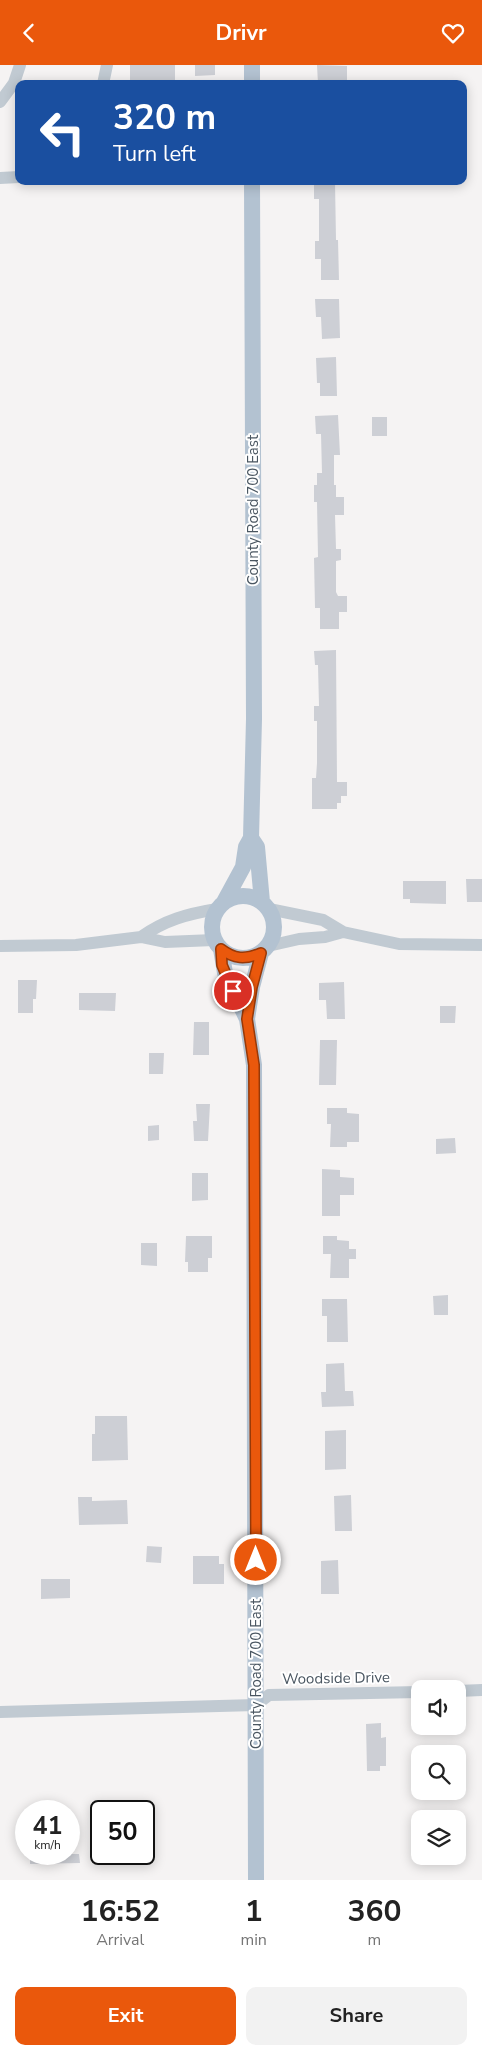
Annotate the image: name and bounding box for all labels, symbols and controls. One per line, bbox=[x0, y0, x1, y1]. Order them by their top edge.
text: Drivr bbox=[215, 18, 267, 48]
icon: back bbox=[15, 19, 43, 47]
icon: heart bbox=[439, 19, 467, 47]
text: 320 m bbox=[113, 94, 216, 141]
icon: left bbox=[30, 100, 95, 165]
text: Turn left bbox=[113, 139, 196, 169]
street label: County Road 700 East bbox=[243, 434, 263, 585]
pin bbox=[212, 970, 254, 1012]
icon: arrive bbox=[219, 977, 247, 1005]
position arrow bbox=[229, 1533, 281, 1585]
street label: County Road 700 East bbox=[246, 1598, 266, 1749]
street label: Woodside Drive bbox=[282, 1667, 390, 1689]
map controls bbox=[411, 1680, 466, 1865]
button: sound bbox=[411, 1680, 466, 1735]
button: search bbox=[411, 1745, 466, 1800]
speed limit sign: 50 bbox=[90, 1800, 155, 1865]
text: 41 bbox=[32, 1809, 63, 1843]
button: layers bbox=[411, 1810, 466, 1865]
text: km/h bbox=[34, 1837, 61, 1853]
text: 16:52 bbox=[81, 1891, 160, 1932]
text: 1 bbox=[245, 1891, 263, 1932]
text: 360 bbox=[347, 1891, 401, 1932]
text: Arrival bbox=[96, 1929, 144, 1951]
text: min bbox=[240, 1929, 267, 1951]
text: m bbox=[368, 1929, 381, 1951]
button: Exit bbox=[15, 1987, 236, 2045]
button: Share bbox=[246, 1987, 467, 2045]

